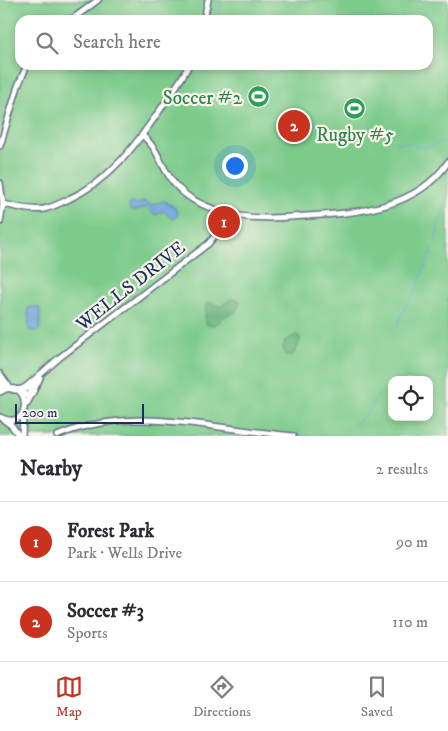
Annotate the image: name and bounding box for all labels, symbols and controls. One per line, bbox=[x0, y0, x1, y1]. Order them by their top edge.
search box bbox=[15, 15, 433, 70]
icon: search bbox=[33, 29, 61, 57]
text: Search here bbox=[73, 31, 161, 54]
sports icon: Soccer #2 bbox=[246, 85, 270, 109]
place label: Soccer #2 bbox=[163, 87, 243, 110]
sports icon: Rugby #5 bbox=[343, 96, 367, 120]
pin: 2 bbox=[278, 107, 310, 145]
place label: Rugby #5 bbox=[316, 124, 394, 147]
your location bbox=[222, 153, 248, 179]
pin: 1 bbox=[208, 203, 240, 241]
street label: WELLS DRIVE bbox=[71, 236, 190, 337]
map controls bbox=[388, 376, 433, 421]
button: locate bbox=[388, 376, 433, 421]
scale bar bbox=[15, 401, 144, 424]
text: 200 m bbox=[22, 404, 57, 422]
text: Nearby bbox=[20, 456, 82, 482]
text: 2 results bbox=[376, 459, 428, 479]
text: Forest Park bbox=[67, 520, 154, 543]
text: 1 bbox=[33, 532, 39, 552]
text: 90 m bbox=[396, 532, 428, 552]
text: Park · Wells Drive bbox=[67, 543, 182, 563]
text: Soccer #3 bbox=[67, 600, 144, 623]
text: 2 bbox=[32, 612, 40, 632]
text: 110 m bbox=[392, 612, 428, 632]
text: Sports bbox=[67, 623, 108, 643]
tab: Map bbox=[55, 673, 83, 721]
tab: Directions bbox=[193, 673, 251, 721]
tab: Saved bbox=[361, 673, 393, 721]

